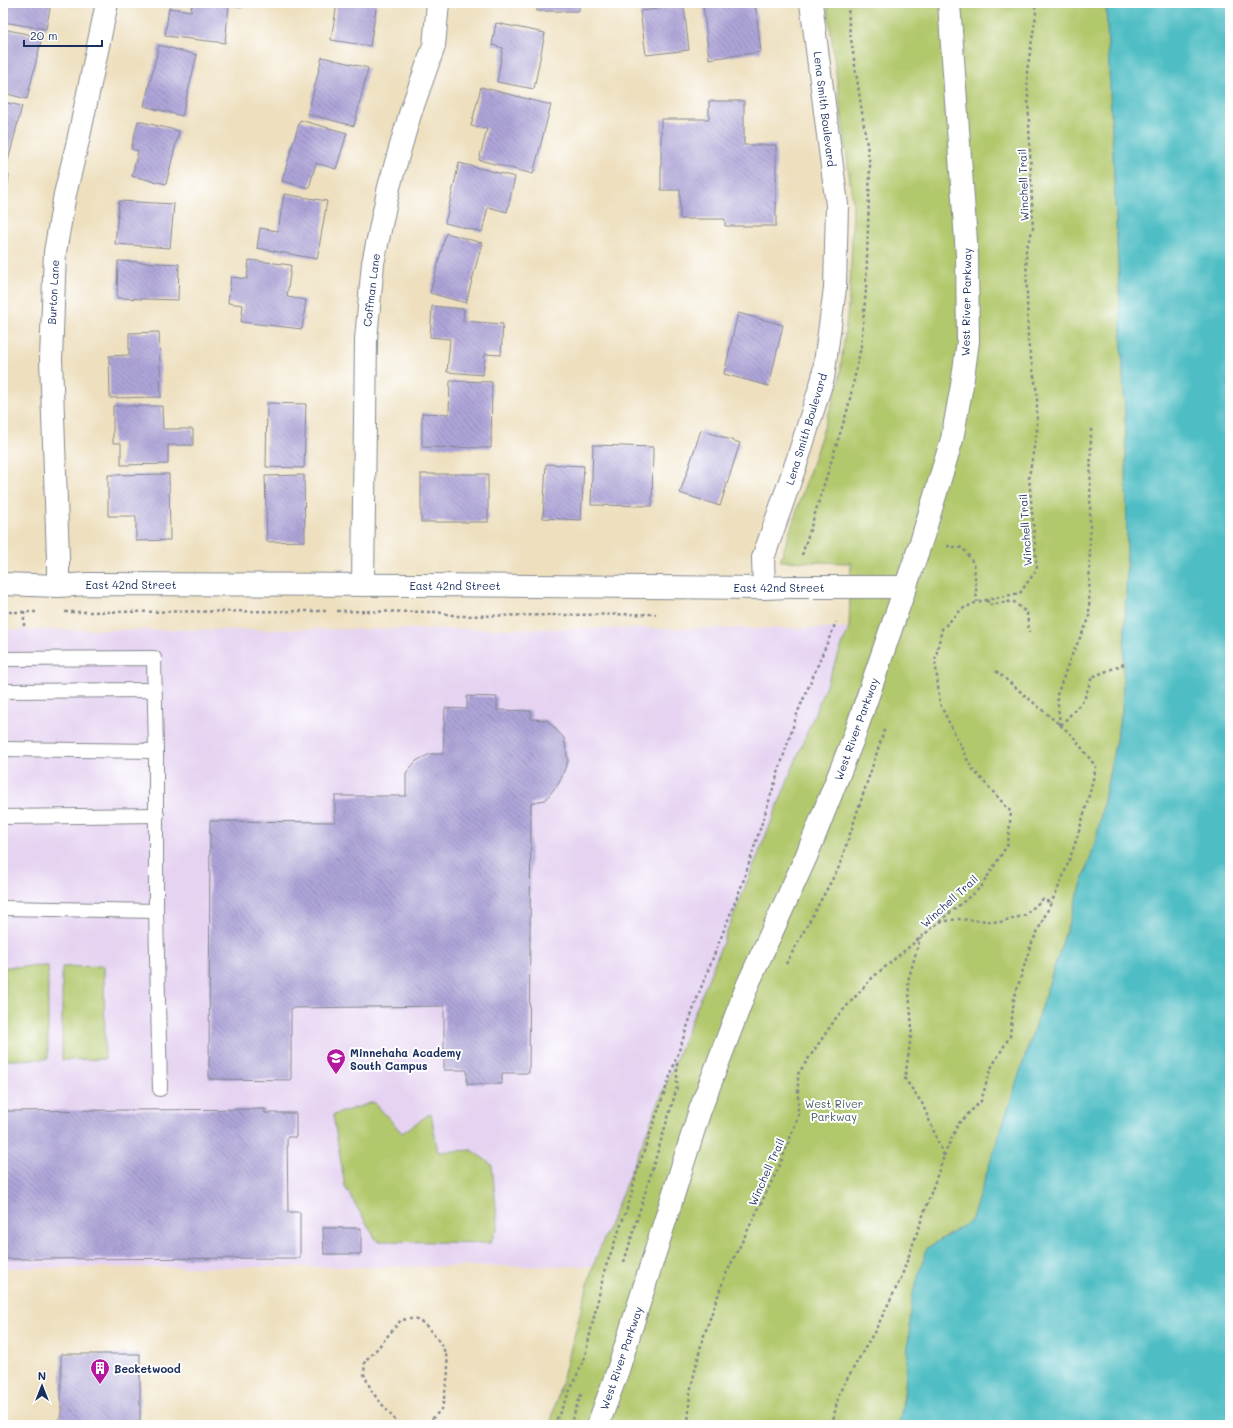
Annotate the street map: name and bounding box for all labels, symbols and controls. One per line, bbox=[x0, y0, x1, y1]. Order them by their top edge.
scale bar bbox=[24, 22, 102, 48]
text: 20 m bbox=[30, 27, 58, 43]
street label: Lena Smith Boulevard bbox=[810, 50, 840, 168]
street label: Winchell Trail bbox=[1014, 149, 1032, 221]
street label: West River Parkway bbox=[958, 247, 974, 356]
street label: Coffman Lane bbox=[359, 252, 383, 327]
street label: Burton Lane bbox=[44, 259, 62, 325]
street label: Lena Smith Boulevard bbox=[782, 371, 830, 487]
street label: Winchell Trail bbox=[1015, 493, 1035, 567]
street label: East 42nd Street bbox=[85, 577, 177, 592]
street label: East 42nd Street bbox=[409, 578, 501, 593]
street label: East 42nd Street bbox=[733, 580, 825, 595]
street label: West River Parkway bbox=[830, 675, 882, 782]
street label: Winchell Trail bbox=[917, 871, 981, 931]
place label: Minnehaha Academy South Campus bbox=[350, 1045, 461, 1073]
school or university icon: Minnehaha Academy South Campus bbox=[325, 1047, 347, 1075]
park label: West River Parkway bbox=[805, 1096, 863, 1124]
street label: Winchell Trail bbox=[744, 1136, 788, 1208]
street label: West River Parkway bbox=[596, 1304, 646, 1412]
building icon: Becketwood bbox=[89, 1357, 111, 1385]
place label: Becketwood bbox=[114, 1361, 181, 1376]
north arrow bbox=[22, 1366, 62, 1406]
text: N bbox=[38, 1368, 46, 1383]

